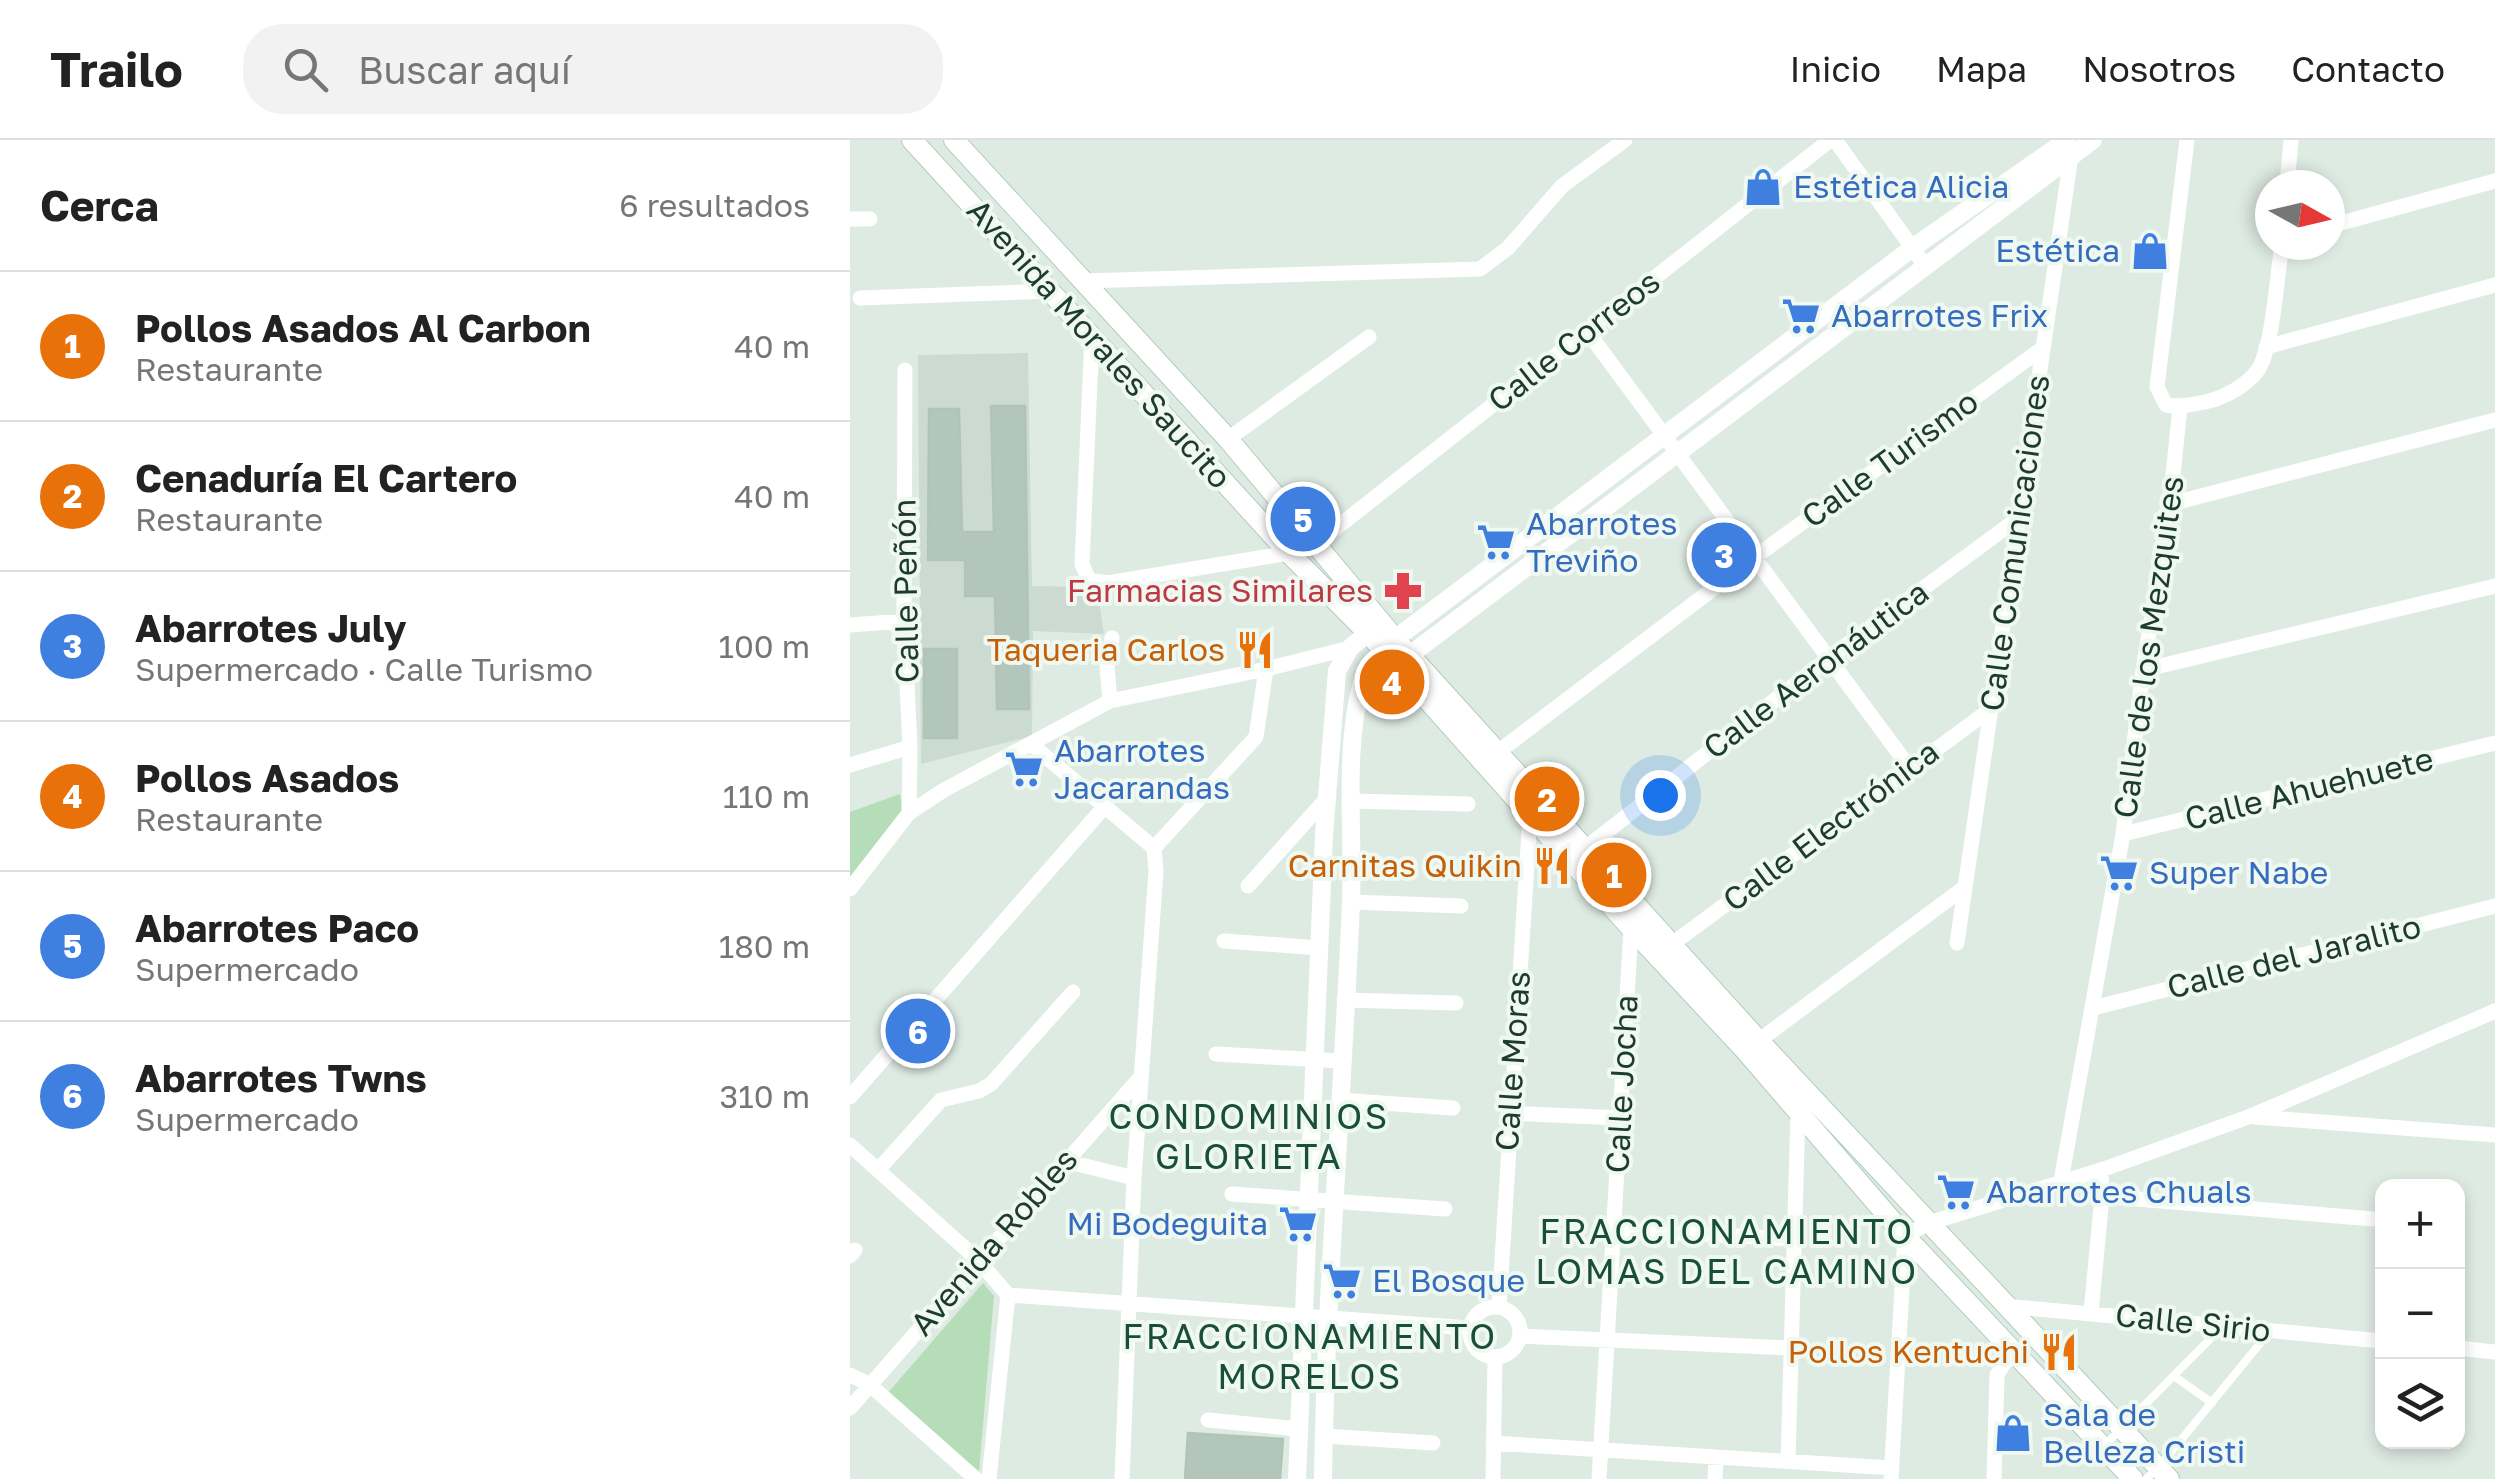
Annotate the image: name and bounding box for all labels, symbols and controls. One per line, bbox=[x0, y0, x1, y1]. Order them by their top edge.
search box bbox=[243, 24, 943, 114]
text: Trailo bbox=[50, 40, 183, 98]
icon: search bbox=[278, 42, 333, 97]
text: Buscar aquí bbox=[358, 47, 571, 92]
text: Inicio bbox=[1790, 48, 1881, 90]
text: Mapa bbox=[1936, 48, 2027, 90]
text: Nosotros bbox=[2082, 48, 2236, 90]
text: Contacto bbox=[2291, 48, 2445, 90]
shop icon: Estética Alicia bbox=[1742, 166, 1784, 208]
place label: Estética Alicia bbox=[1793, 167, 2009, 205]
north arrow bbox=[2255, 170, 2345, 260]
text: Cerca bbox=[40, 180, 159, 230]
text: 6 resultados bbox=[619, 186, 810, 224]
street label: Avenida Morales Saucito bbox=[960, 191, 1240, 496]
shop icon: Estética bbox=[2129, 230, 2171, 272]
place label: Estética bbox=[1995, 231, 2120, 269]
street label: Calle Correos bbox=[1480, 262, 1667, 419]
supermarket icon: Abarrotes Frix bbox=[1780, 295, 1822, 337]
place label: Abarrotes Frix bbox=[1831, 296, 2048, 334]
text: Pollos Asados Al Carbon bbox=[135, 305, 591, 350]
text: 1 bbox=[64, 327, 81, 365]
text: 40 m bbox=[734, 327, 810, 365]
text: Restaurante bbox=[135, 350, 323, 388]
street label: Calle Comunicaciones bbox=[1972, 372, 2056, 714]
street label: Calle Turismo bbox=[1794, 382, 1985, 535]
text: Cenaduría El Cartero bbox=[135, 455, 517, 500]
street label: Calle de los Mezquites bbox=[2105, 473, 2191, 820]
text: 2 bbox=[63, 477, 82, 515]
text: 40 m bbox=[734, 477, 810, 515]
pin: 5 bbox=[1270, 482, 1336, 556]
street label: Calle Peñón bbox=[884, 499, 926, 683]
text: Restaurante bbox=[135, 500, 323, 538]
place label: Abarrotes Treviño bbox=[1526, 504, 1677, 579]
pin: 3 bbox=[1692, 518, 1756, 592]
supermarket icon: Abarrotes Treviño bbox=[1475, 521, 1517, 563]
pharmacy icon: Farmacias Similares bbox=[1382, 570, 1424, 612]
place label: Farmacias Similares bbox=[1067, 571, 1373, 609]
street label: Calle Aeronáutica bbox=[1695, 572, 1935, 766]
text: Abarrotes July bbox=[135, 605, 407, 650]
text: 3 bbox=[63, 627, 82, 665]
text: 100 m bbox=[718, 627, 810, 665]
restaurant icon: Taqueria Carlos bbox=[1234, 629, 1276, 671]
place label: Taqueria Carlos bbox=[987, 630, 1225, 668]
pin: 4 bbox=[1360, 644, 1424, 720]
text: Supermercado · Calle Turismo bbox=[135, 650, 593, 688]
place label: Abarrotes Jacarandas bbox=[1054, 731, 1230, 806]
street label: Calle Electrónica bbox=[1715, 732, 1946, 919]
street label: Calle Ahuehuete bbox=[2181, 739, 2437, 837]
supermarket icon: Abarrotes Jacarandas bbox=[1003, 748, 1045, 790]
text: Pollos Asados bbox=[135, 755, 399, 800]
pin: 2 bbox=[1514, 762, 1580, 836]
your location bbox=[1635, 770, 1686, 821]
text: 4 bbox=[62, 777, 83, 815]
text: 110 m bbox=[723, 777, 810, 815]
text: Restaurante bbox=[135, 800, 323, 838]
pin: 1 bbox=[1582, 838, 1646, 912]
restaurant icon: Carnitas Quikin bbox=[1531, 845, 1573, 887]
place label: Carnitas Quikin bbox=[1288, 846, 1522, 884]
supermarket icon: Super Nabe bbox=[2098, 852, 2140, 894]
place label: Super Nabe bbox=[2149, 853, 2328, 891]
text: Abarrotes Paco bbox=[135, 905, 419, 950]
street label: Calle del Jaralito bbox=[2163, 906, 2424, 1006]
text: 5 bbox=[63, 927, 82, 965]
text: 180 m bbox=[719, 927, 810, 965]
text: Supermercado bbox=[135, 950, 359, 988]
street label: Calle Moras bbox=[1487, 970, 1537, 1152]
pin: 6 bbox=[886, 994, 950, 1068]
street label: Calle Jocha bbox=[1597, 994, 1645, 1174]
text: Abarrotes Twns bbox=[135, 1055, 427, 1100]
text: 6 bbox=[62, 1077, 83, 1115]
text: 310 m bbox=[720, 1077, 810, 1115]
district label: CONDOMINIOS GLORIETA bbox=[1108, 1095, 1390, 1177]
text: Supermercado bbox=[135, 1100, 359, 1138]
street label: Avenida Robles bbox=[902, 1140, 1085, 1343]
supermarket icon: Abarrotes Chuals bbox=[1935, 1171, 1977, 1213]
place label: Abarrotes Chuals bbox=[1986, 1172, 2251, 1210]
map controls bbox=[2375, 1179, 2465, 1449]
button: + bbox=[2375, 1179, 2465, 1269]
supermarket icon: Mi Bodeguita bbox=[1277, 1203, 1319, 1245]
place label: Mi Bodeguita bbox=[1067, 1204, 1268, 1242]
district label: FRACCIONAMIENTO LOMAS DEL CAMINO bbox=[1535, 1210, 1919, 1292]
supermarket icon: El Bosque bbox=[1321, 1260, 1363, 1302]
place label: El Bosque bbox=[1372, 1261, 1525, 1299]
button: − bbox=[2375, 1269, 2465, 1359]
street label: Calle Sirio bbox=[2114, 1295, 2273, 1349]
district label: FRACCIONAMIENTO MORELOS bbox=[1122, 1315, 1498, 1397]
restaurant icon: Pollos Kentuchi bbox=[2038, 1331, 2080, 1373]
place label: Pollos Kentuchi bbox=[1788, 1332, 2029, 1370]
button: layers bbox=[2375, 1359, 2465, 1449]
place label: Sala de Belleza Cristi bbox=[2043, 1395, 2245, 1470]
shop icon: Sala de Belleza Cristi bbox=[1992, 1412, 2034, 1454]

